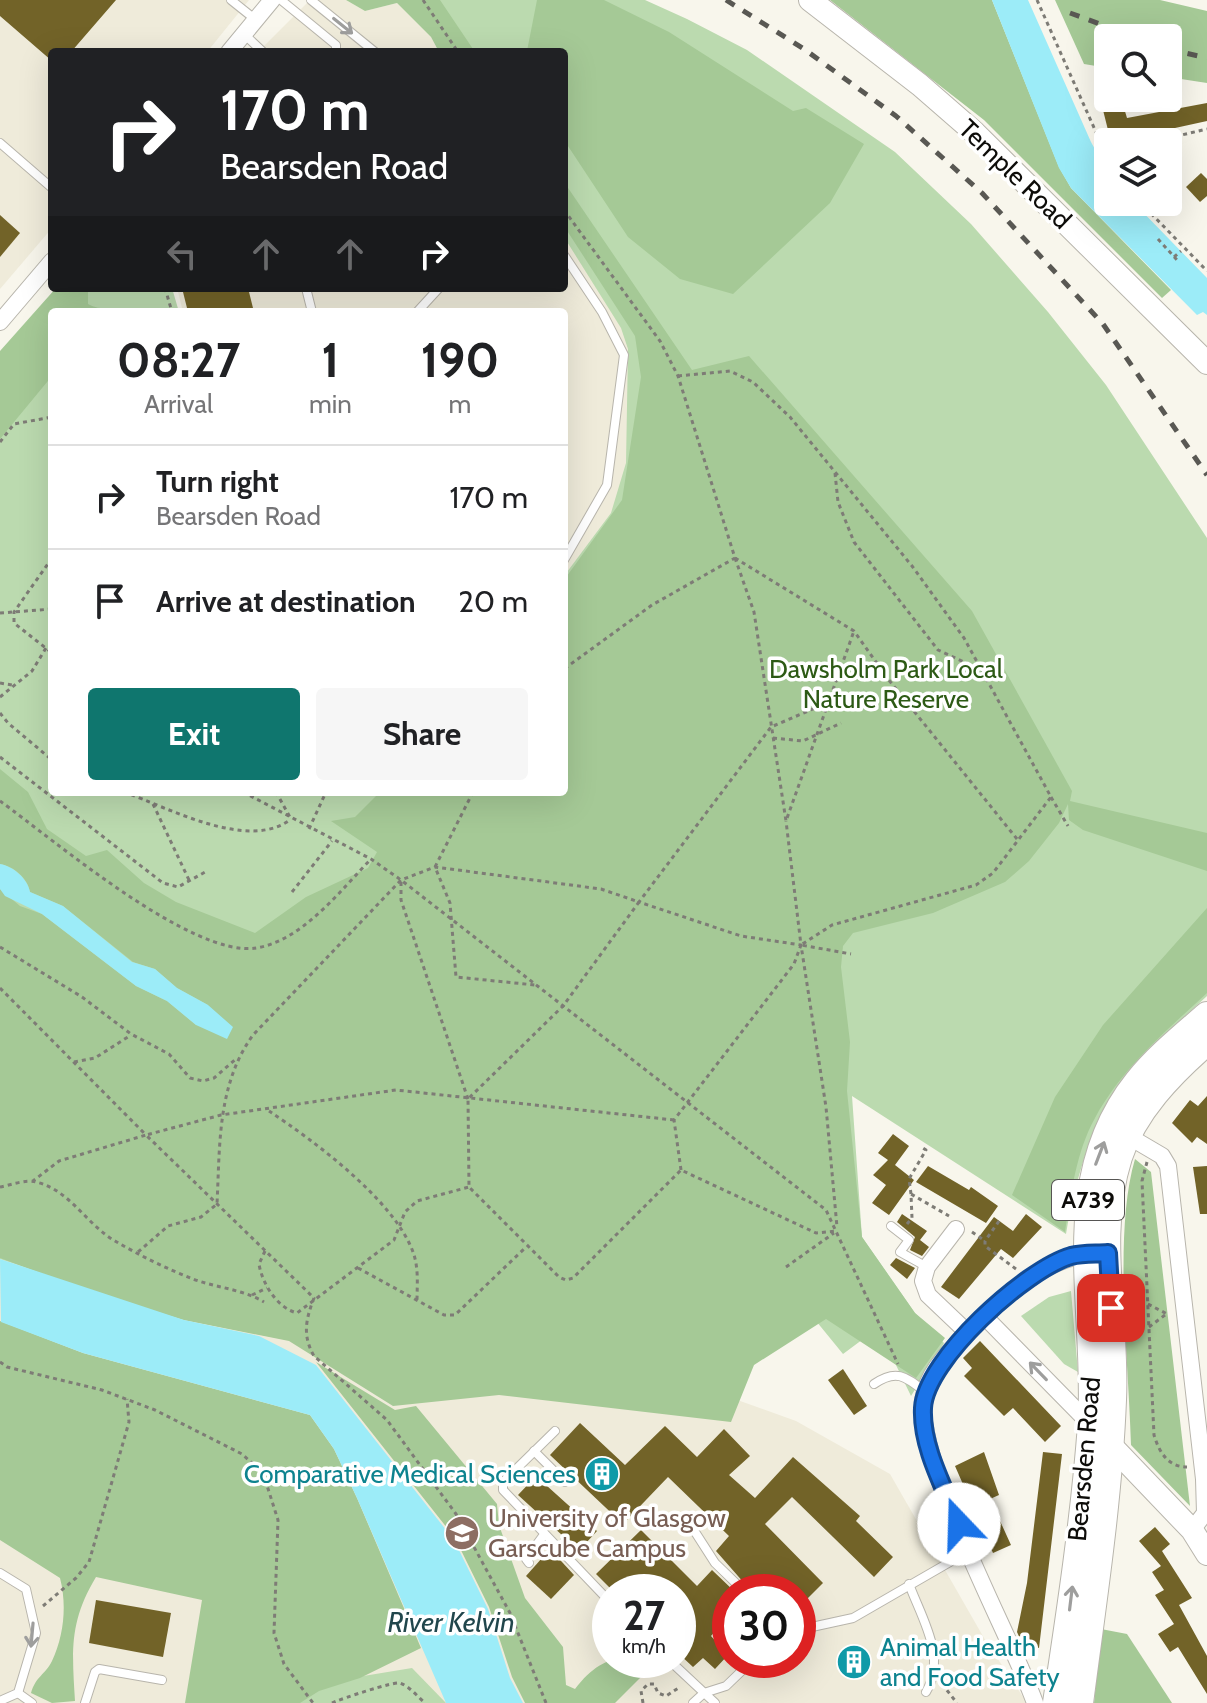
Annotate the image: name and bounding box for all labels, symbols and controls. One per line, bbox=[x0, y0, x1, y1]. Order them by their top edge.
one-way arrow bbox=[332, 17, 353, 35]
map controls bbox=[1094, 24, 1182, 216]
button: search bbox=[1094, 24, 1182, 112]
text: 170 m bbox=[220, 76, 370, 144]
icon: right bbox=[88, 80, 192, 184]
street label: Temple Road bbox=[952, 112, 1078, 236]
button: layers bbox=[1094, 128, 1182, 216]
text: Bearsden Road bbox=[220, 144, 448, 188]
icon: left bbox=[160, 232, 204, 276]
icon: ahead bbox=[244, 232, 288, 276]
icon: ahead bbox=[328, 232, 372, 276]
icon: right bbox=[412, 232, 456, 276]
text: 08:27 bbox=[117, 331, 240, 389]
text: 1 bbox=[322, 331, 339, 389]
text: 190 bbox=[421, 331, 499, 389]
text: Arrival bbox=[144, 388, 213, 420]
text: min bbox=[309, 388, 352, 420]
text: m bbox=[449, 388, 471, 420]
text: Turn right bbox=[156, 463, 279, 500]
icon: right bbox=[88, 475, 132, 519]
text: 170 m bbox=[449, 479, 528, 516]
text: Bearsden Road bbox=[156, 500, 321, 532]
icon: arrive bbox=[88, 579, 132, 623]
text: Arrive at destination bbox=[156, 583, 416, 620]
text: 20 m bbox=[458, 583, 528, 620]
park label: Dawsholm Park Local Nature Reserve bbox=[769, 653, 1003, 715]
button: Exit bbox=[88, 688, 300, 780]
button: Share bbox=[316, 688, 528, 780]
one-way arrow bbox=[1094, 1141, 1108, 1166]
road number: A739 bbox=[1052, 1180, 1124, 1220]
pin bbox=[1077, 1274, 1145, 1342]
icon: arrive bbox=[1089, 1286, 1133, 1330]
one-way arrow bbox=[1029, 1362, 1048, 1381]
street label: Bearsden Road bbox=[1061, 1376, 1107, 1542]
building icon: Comparative Medical Sciences bbox=[583, 1455, 621, 1493]
place label: Comparative Medical Sciences bbox=[244, 1458, 576, 1490]
position arrow bbox=[917, 1482, 1001, 1566]
place label: University of Glasgow Garscube Campus bbox=[488, 1502, 726, 1564]
school or university icon: University of Glasgow Garscube Campus bbox=[443, 1514, 481, 1552]
speed limit sign: 30 bbox=[712, 1574, 816, 1678]
one-way arrow bbox=[1064, 1585, 1079, 1612]
text: 27 bbox=[623, 1591, 665, 1640]
water label: River Kelvin bbox=[387, 1605, 515, 1639]
one-way arrow bbox=[24, 1622, 39, 1648]
place label: Animal Health and Food Safety bbox=[880, 1631, 1060, 1693]
text: km/h bbox=[622, 1634, 666, 1658]
building icon: Animal Health and Food Safety bbox=[835, 1643, 873, 1681]

